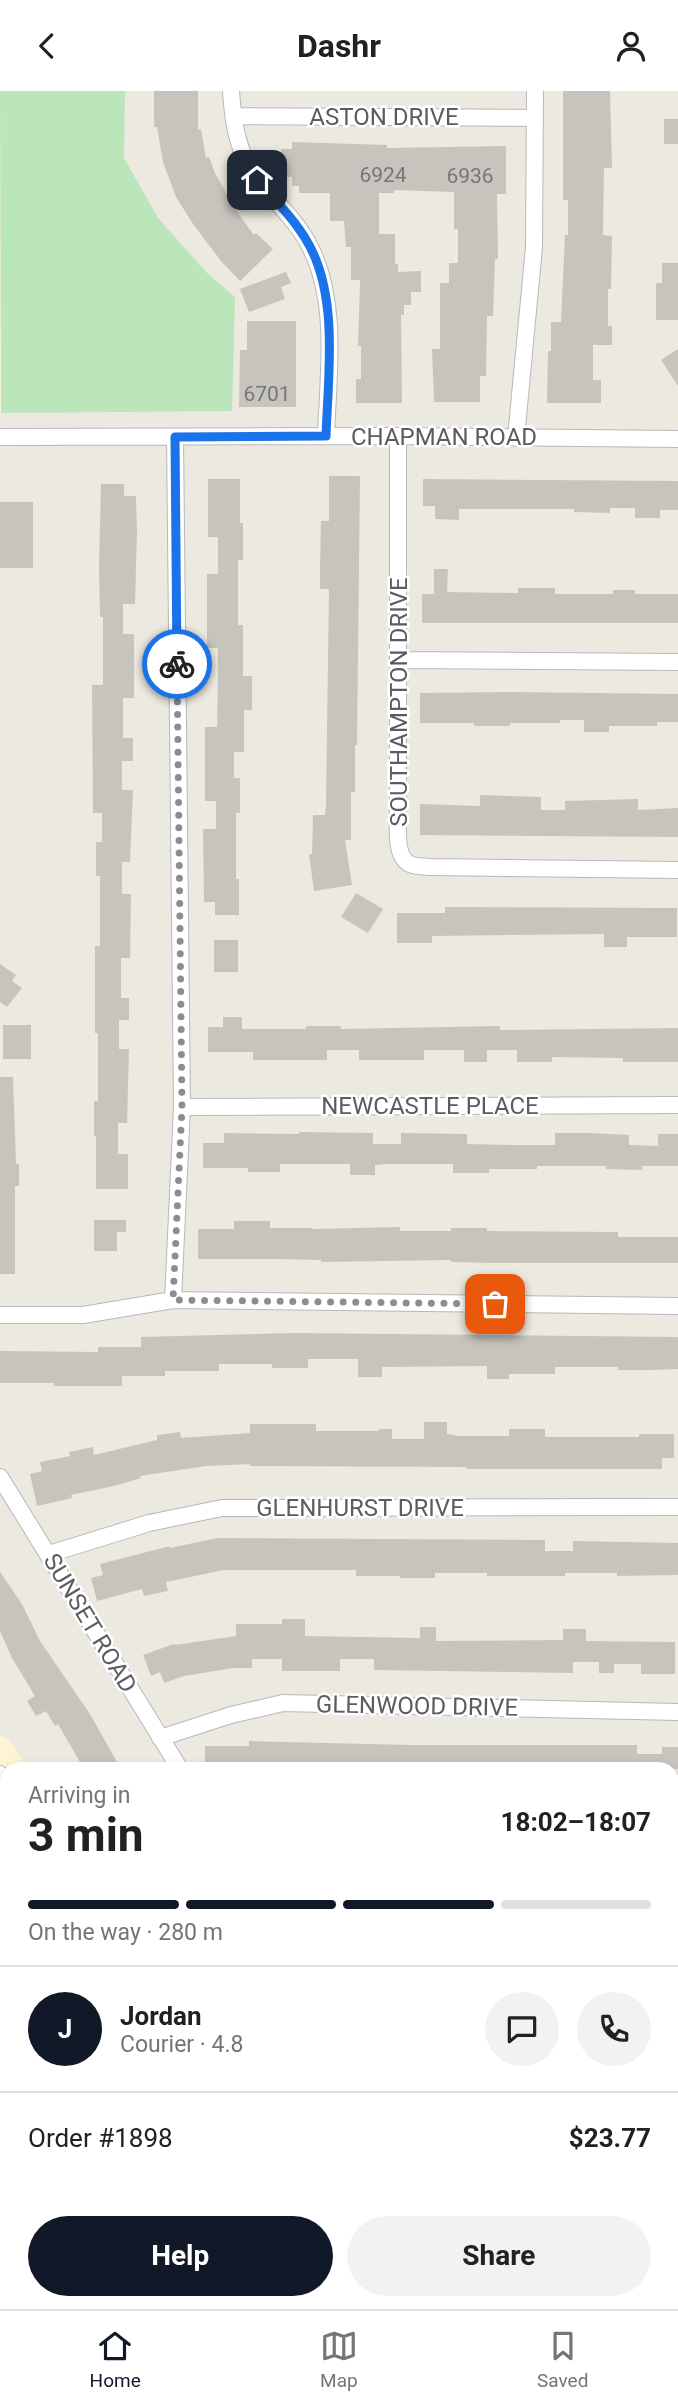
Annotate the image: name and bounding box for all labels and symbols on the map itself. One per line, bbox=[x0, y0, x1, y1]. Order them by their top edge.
street label: ASTON DRIVE bbox=[309, 103, 459, 131]
pin bbox=[227, 150, 287, 210]
house number: 6924 bbox=[359, 163, 407, 187]
house number: 6936 bbox=[446, 164, 494, 188]
house number: 6701 bbox=[243, 382, 291, 406]
street label: CHAPMAN ROAD bbox=[351, 423, 537, 451]
street label: SOUTHAMPTON DRIVE bbox=[385, 577, 413, 827]
courier bbox=[142, 629, 212, 699]
street label: NEWCASTLE PLACE bbox=[321, 1092, 539, 1120]
pin bbox=[465, 1274, 525, 1334]
street label: GLENHURST DRIVE bbox=[256, 1494, 464, 1522]
street label: SUNSET ROAD bbox=[37, 1548, 143, 1698]
street label: GLENWOOD DRIVE bbox=[316, 1690, 518, 1722]

